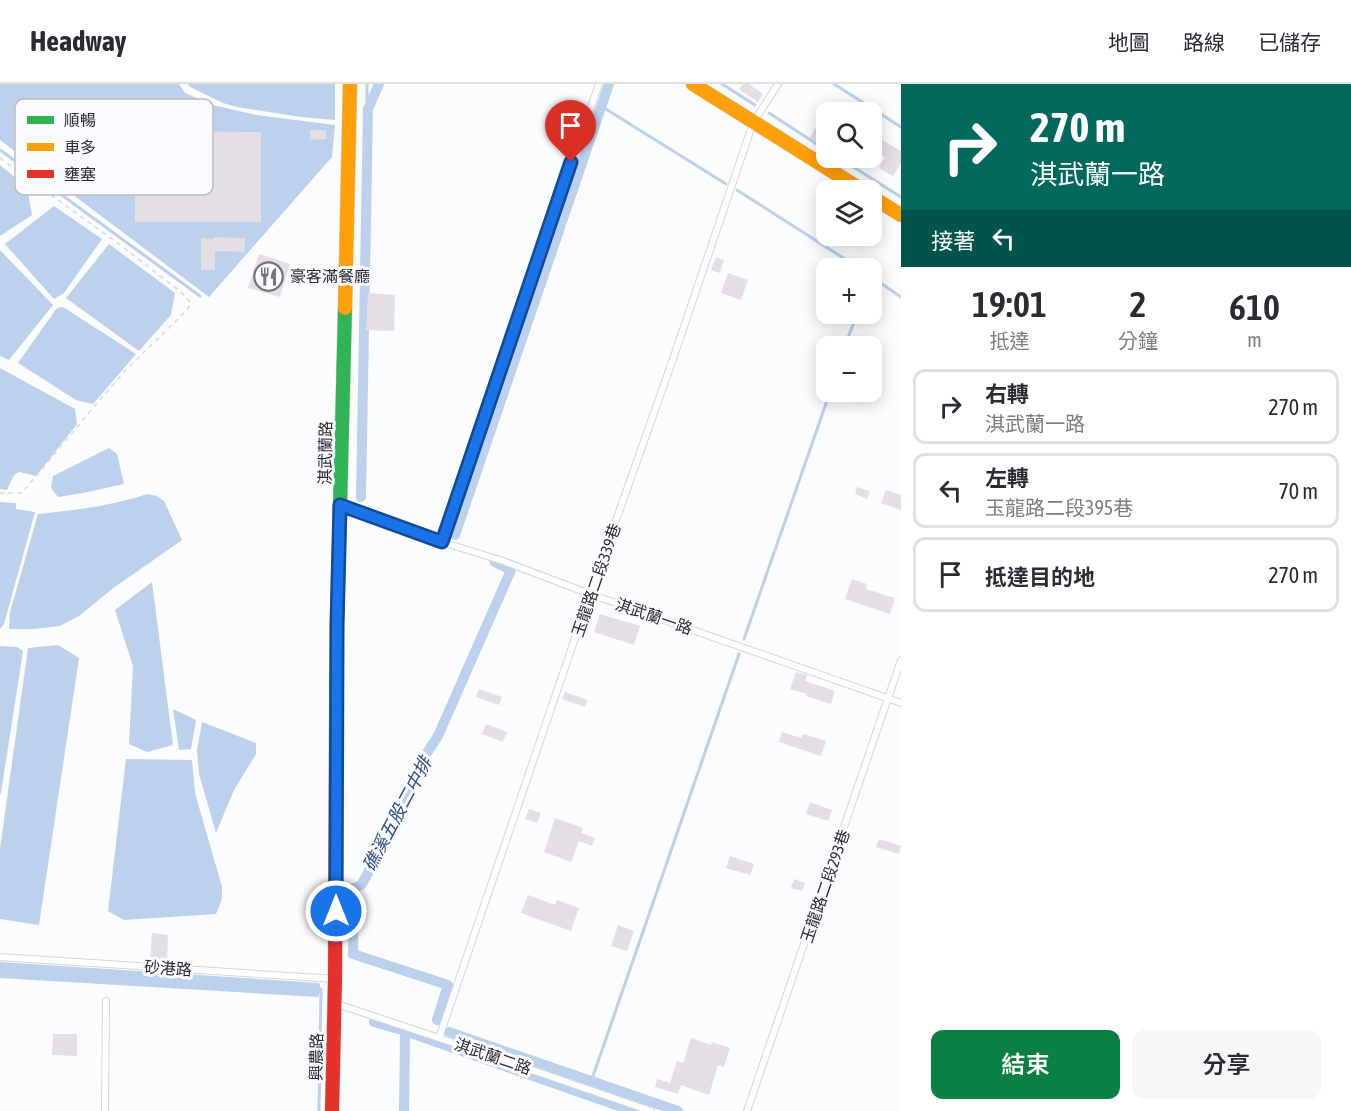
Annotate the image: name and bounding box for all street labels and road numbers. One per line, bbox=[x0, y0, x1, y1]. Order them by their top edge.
street label: 淇武蘭路 bbox=[315, 421, 335, 485]
street label: 玉龍路二段339巷 bbox=[568, 521, 624, 639]
street label: 淇武蘭一路 bbox=[613, 594, 695, 638]
street label: 玉龍路二段293巷 bbox=[797, 827, 853, 945]
street label: 砂港路 bbox=[143, 957, 193, 979]
street label: 興農路 bbox=[307, 1033, 325, 1081]
street label: 淇武蘭二路 bbox=[452, 1034, 534, 1078]

